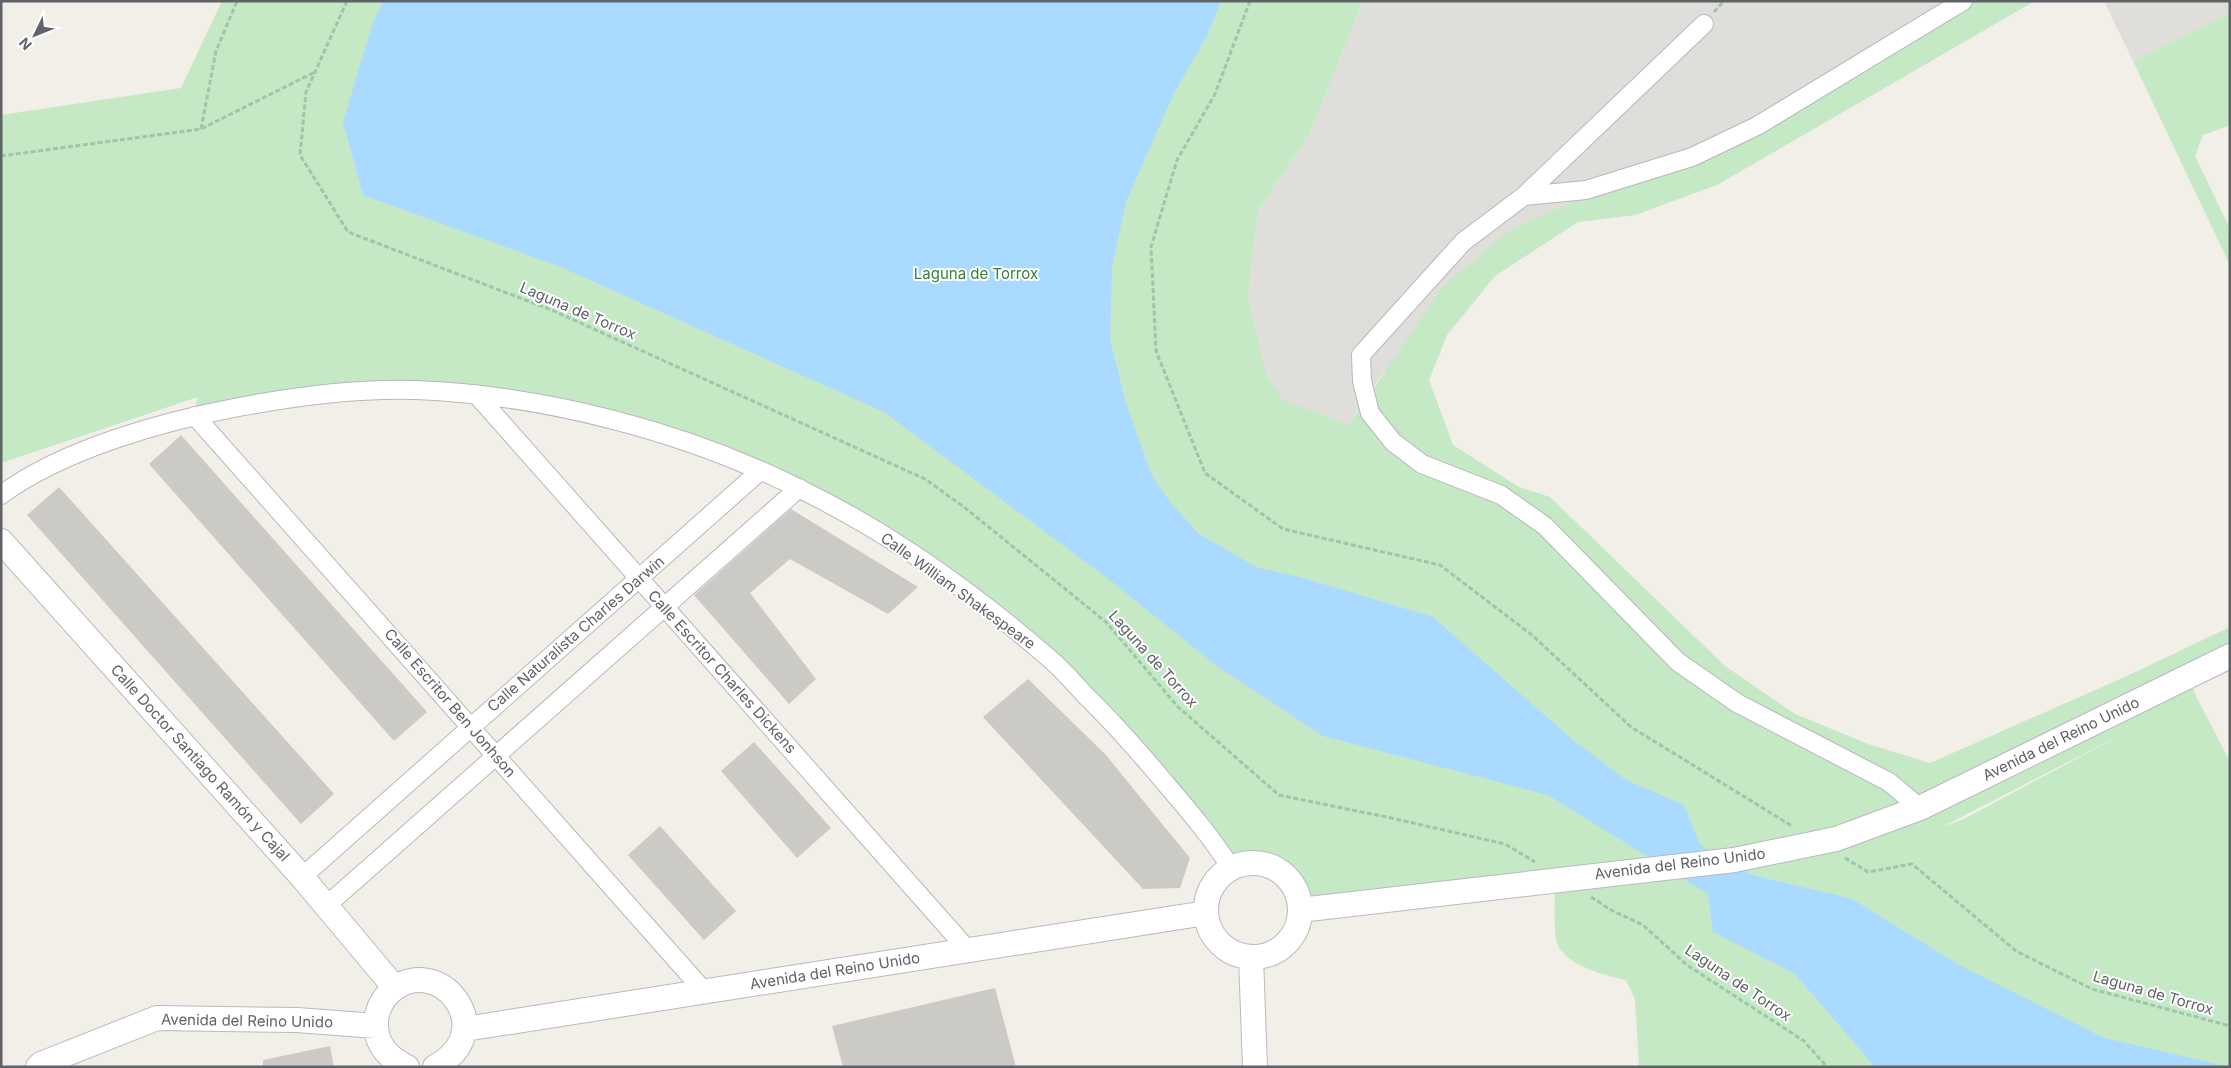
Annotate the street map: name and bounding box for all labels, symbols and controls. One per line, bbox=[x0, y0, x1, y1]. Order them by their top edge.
north arrow bbox=[10, 10, 60, 60]
text: N bbox=[15, 35, 35, 54]
park label: Laguna de Torrox bbox=[914, 264, 1038, 283]
street label: Laguna de Torrox bbox=[517, 278, 639, 344]
street label: Calle William Shakespeare bbox=[877, 528, 1039, 653]
street label: Calle Naturalista Charles Darwin bbox=[483, 552, 668, 716]
street label: Calle Escritor Charles Dickens bbox=[644, 586, 801, 757]
street label: Laguna de Torrox bbox=[1105, 606, 1202, 711]
street label: Calle Escritor Ben Jonhson bbox=[381, 624, 520, 781]
street label: Calle Doctor Santiago Ramón y Cajal bbox=[107, 660, 294, 865]
street label: Avenida del Reino Unido bbox=[1979, 692, 2142, 785]
street label: Avenida del Reino Unido bbox=[1593, 844, 1766, 883]
street label: Laguna de Torrox bbox=[1681, 940, 1795, 1025]
street label: Avenida del Reino Unido bbox=[748, 948, 921, 993]
street label: Laguna de Torrox bbox=[2091, 966, 2215, 1019]
street label: Avenida del Reino Unido bbox=[161, 1010, 333, 1031]

